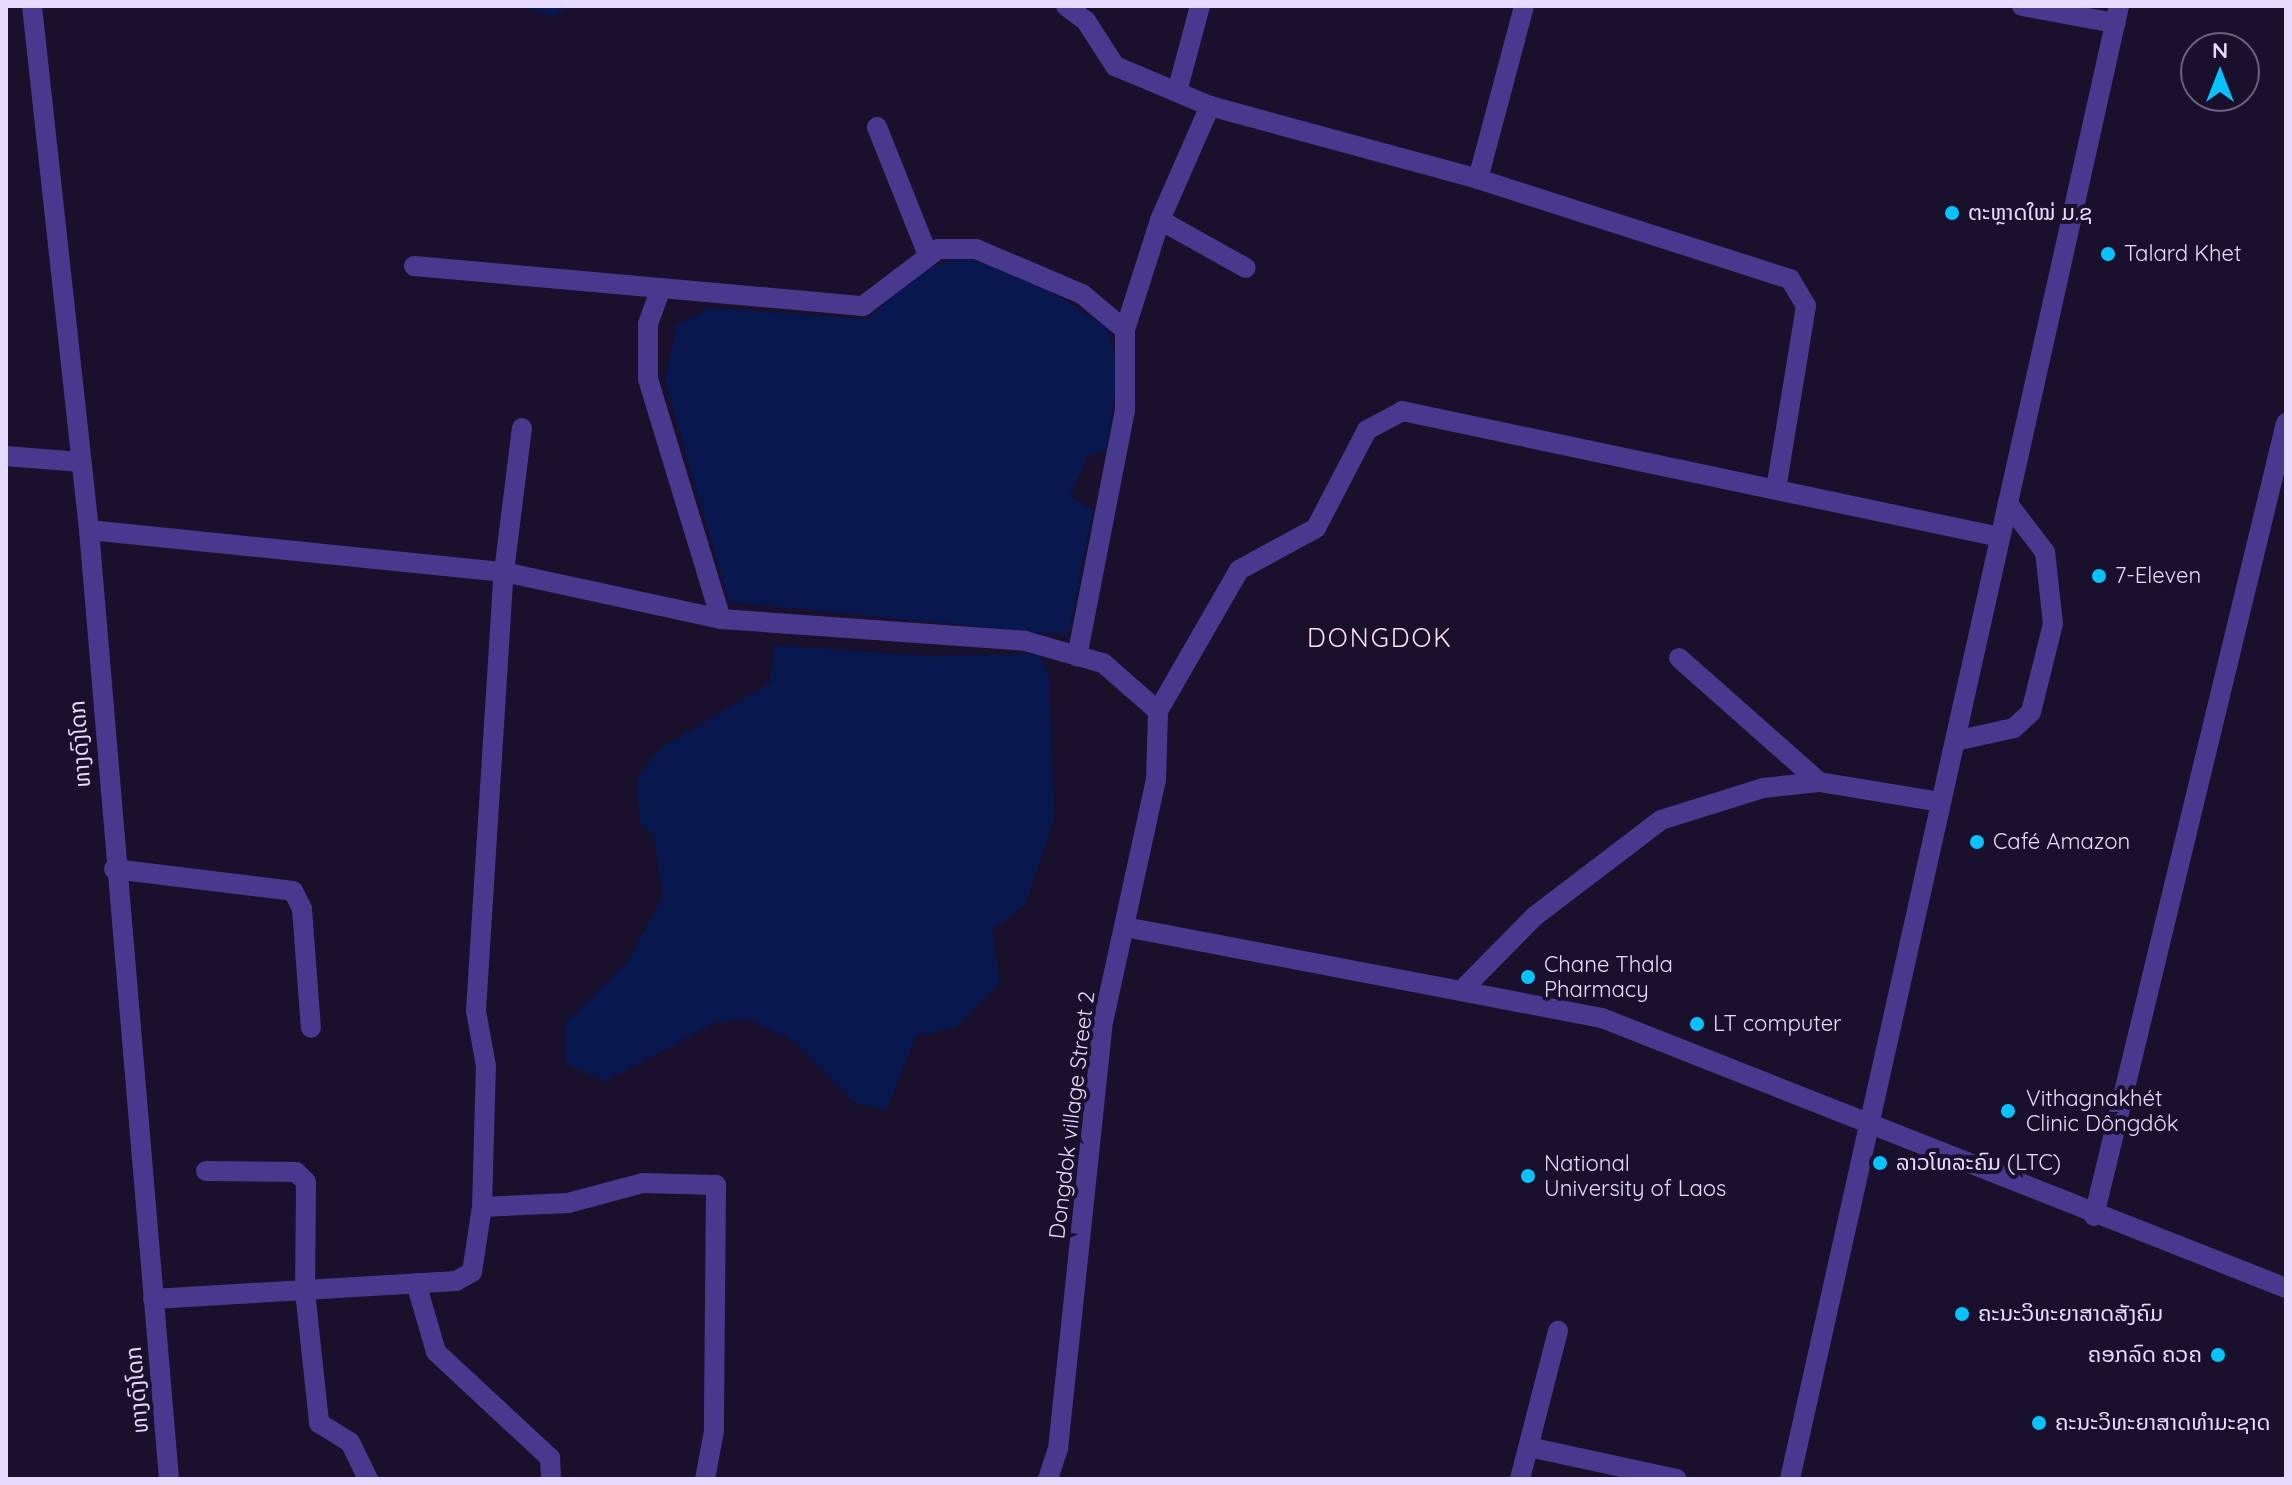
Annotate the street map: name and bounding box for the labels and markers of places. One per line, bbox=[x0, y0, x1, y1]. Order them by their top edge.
place label: ຕະຫຼາດໃໝ່ ມ.ຊ bbox=[1968, 200, 2092, 226]
marker: ຕະຫຼາດໃໝ່ ມ.ຊ bbox=[1943, 204, 1961, 222]
place label: Talard Khet bbox=[2124, 241, 2241, 267]
marker: Talard Khet bbox=[2099, 245, 2117, 263]
place label: 7-Eleven bbox=[2115, 563, 2201, 589]
marker: 7-Eleven bbox=[2090, 567, 2108, 585]
place label: Café Amazon bbox=[1993, 829, 2130, 855]
marker: Café Amazon bbox=[1968, 833, 1986, 851]
place label: Chane Thala Pharmacy bbox=[1544, 951, 1673, 1002]
marker: Chane Thala Pharmacy bbox=[1519, 968, 1537, 986]
place label: LT computer bbox=[1713, 1011, 1842, 1037]
marker: LT computer bbox=[1688, 1015, 1706, 1033]
place label: Vithagnakhét Clinic Dôngdôk bbox=[2026, 1085, 2178, 1136]
marker: Vithagnakhét Clinic Dôngdôk bbox=[1997, 1100, 2019, 1122]
place label: National University of Laos bbox=[1544, 1150, 1726, 1202]
place label: ລາວໂທລະຄົມ (LTC) bbox=[1896, 1150, 2061, 1176]
marker: ລາວໂທລະຄົມ (LTC) bbox=[1871, 1154, 1889, 1172]
marker: National University of Laos bbox=[1519, 1167, 1537, 1185]
place label: ຄະນະວິທະຍາສາດສັງຄົມ bbox=[1978, 1301, 2163, 1327]
marker: ຄະນະວິທະຍາສາດສັງຄົມ bbox=[1953, 1305, 1971, 1323]
place label: ຄອກລົດ ຄວຄ bbox=[2088, 1342, 2202, 1368]
marker: ຄອກລົດ ຄວຄ bbox=[2209, 1346, 2227, 1364]
place label: ຄະນະວິທະຍາສາດທຳມະຊາດ bbox=[2055, 1410, 2271, 1436]
marker: ຄະນະວິທະຍາສາດທຳມະຊາດ bbox=[2030, 1414, 2048, 1432]

